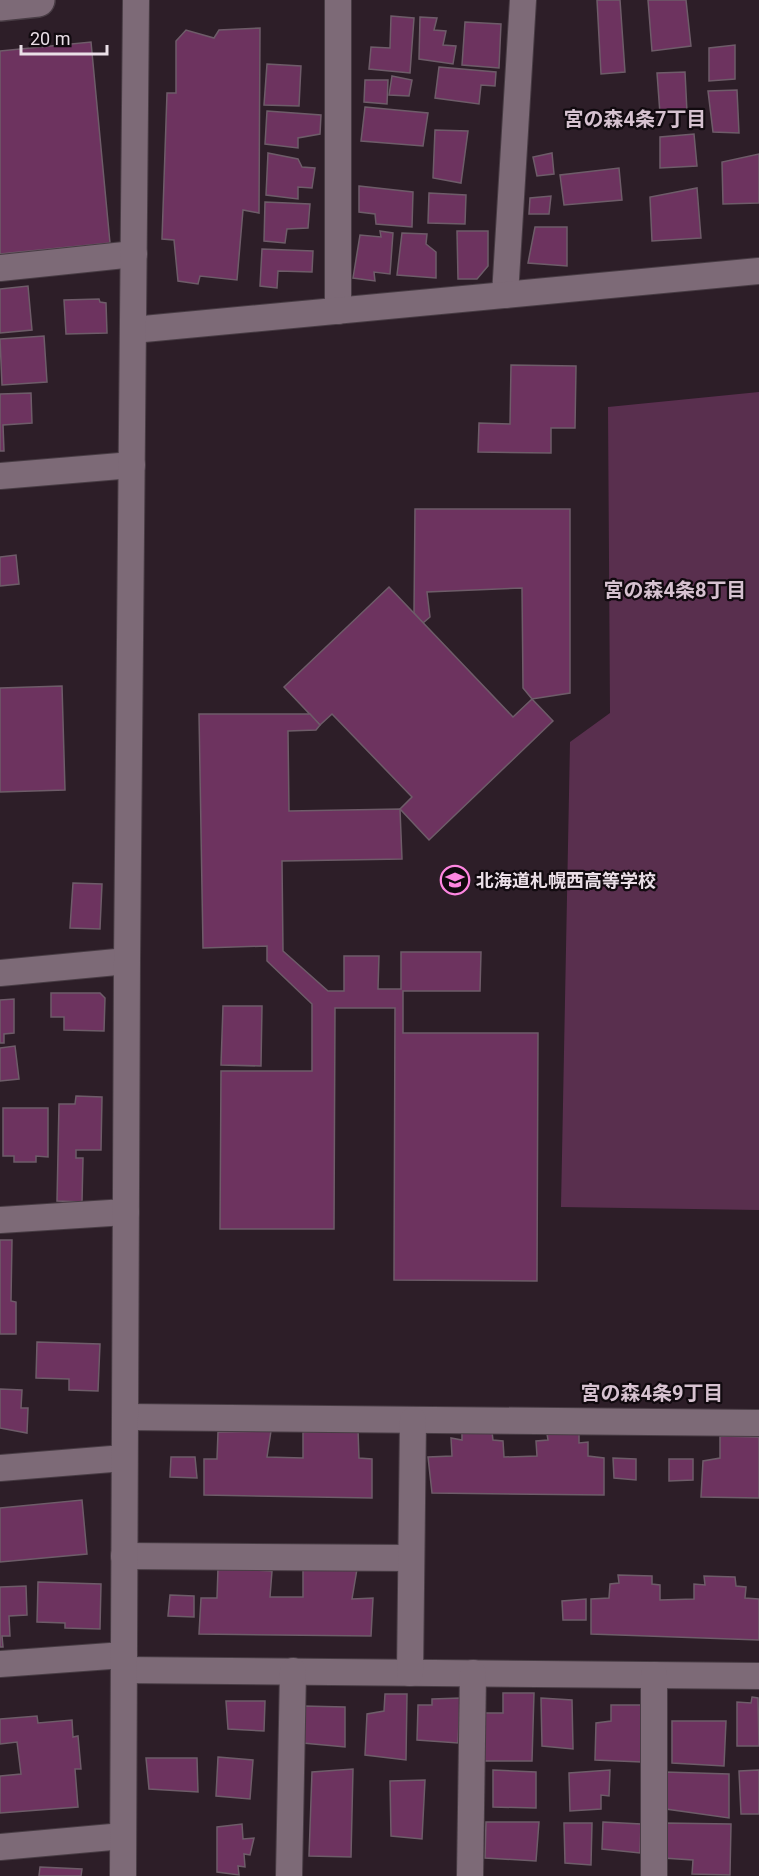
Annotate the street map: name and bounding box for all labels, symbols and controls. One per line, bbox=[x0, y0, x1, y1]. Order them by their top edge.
scale bar bbox=[21, 18, 106, 56]
text: 20 m bbox=[30, 28, 70, 49]
district label: 宮の森4条7丁目 bbox=[564, 107, 706, 131]
district label: 宮の森4条8丁目 bbox=[604, 578, 746, 602]
school or university icon: 北海道札幌西高等学校 bbox=[439, 864, 471, 896]
place label: 北海道札幌西高等学校 bbox=[476, 870, 656, 891]
district label: 宮の森4条9丁目 bbox=[581, 1381, 723, 1405]

